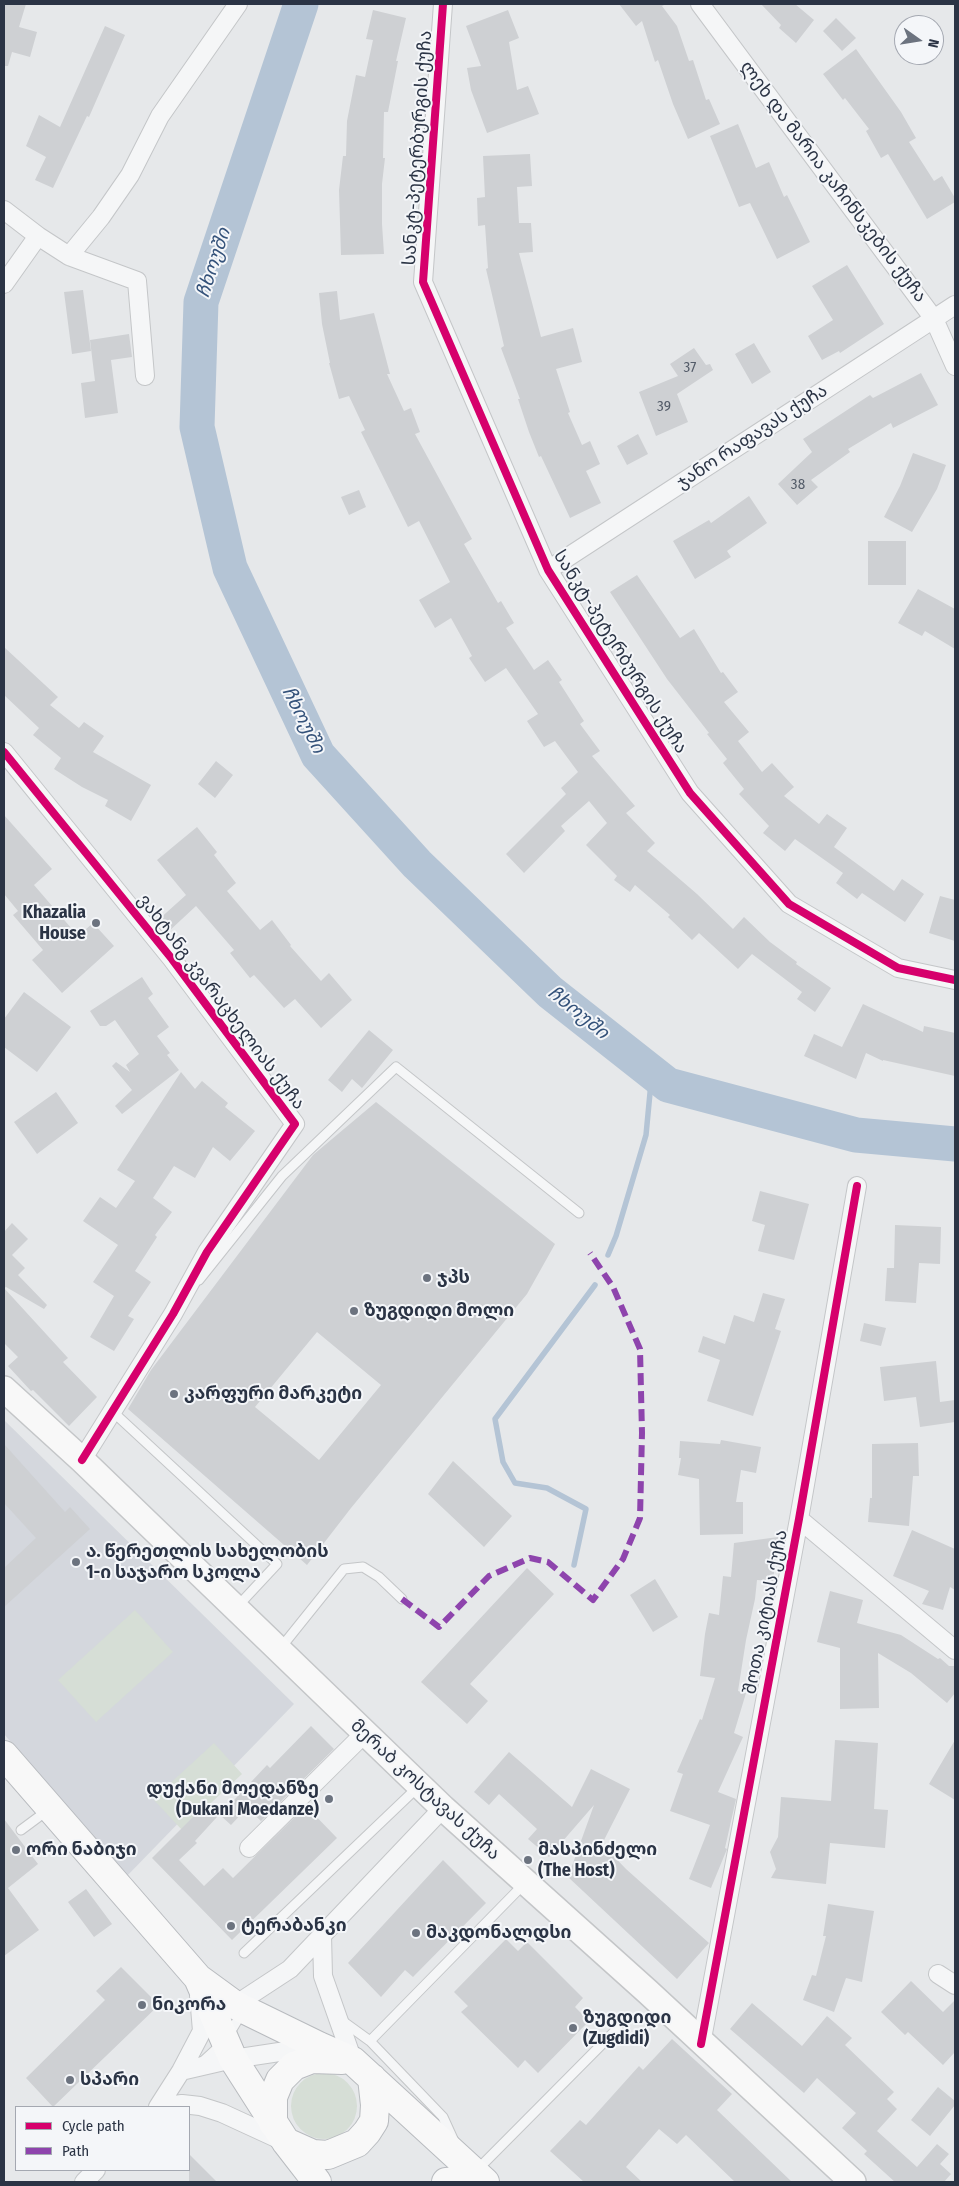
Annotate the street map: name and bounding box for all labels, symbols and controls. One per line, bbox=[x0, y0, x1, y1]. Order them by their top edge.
north arrow bbox=[894, 15, 944, 65]
street label: სანკტ-პეტერბურგის ქუჩა bbox=[399, 30, 437, 266]
text: N bbox=[924, 37, 942, 49]
street label: ლეხ და მარია კაჩინსკების ქუჩა bbox=[735, 57, 931, 307]
water label: ჩხოუში bbox=[192, 225, 236, 301]
house number: 37 bbox=[684, 359, 696, 377]
street label: ჯანო რაფავას ქუჩა bbox=[672, 380, 832, 494]
house number: 39 bbox=[657, 398, 671, 416]
house number: 38 bbox=[791, 476, 805, 494]
street label: სანკტ-პეტერბურგის ქუჩა bbox=[548, 546, 692, 758]
water label: ჩხოუში bbox=[277, 683, 329, 757]
street label: ვახტანგ კვარაცხელიას ქუჩა bbox=[133, 890, 309, 1114]
place label: Khazalia House bbox=[23, 902, 86, 944]
marker: Khazalia House bbox=[90, 917, 102, 929]
water label: ჩხოუში bbox=[543, 982, 613, 1044]
place label: ჯპს bbox=[437, 1267, 470, 1289]
marker: ჯპს bbox=[421, 1272, 433, 1284]
place label: ზუგდიდი მოლი bbox=[364, 1300, 514, 1322]
marker: ზუგდიდი მოლი bbox=[348, 1305, 360, 1317]
place label: კარფური მარკეტი bbox=[184, 1383, 362, 1405]
marker: კარფური მარკეტი bbox=[168, 1388, 180, 1400]
street label: შოთა კიტიას ქუჩა bbox=[739, 1528, 793, 1696]
place label: ა. წერეთლის სახელობის 1-ი საჯარო სკოლა bbox=[86, 1541, 329, 1584]
marker: ა. წერეთლის სახელობის 1-ი საჯარო სკოლა bbox=[70, 1556, 82, 1568]
street label: მერაბ კოსტავას ქუჩა bbox=[346, 1715, 504, 1865]
place label: დუქანი მოედანზე (Dukani Moedanze) bbox=[146, 1778, 319, 1820]
marker: დუქანი მოედანზე (Dukani Moedanze) bbox=[323, 1793, 335, 1805]
place label: ორი ნაბიჯი bbox=[26, 1839, 137, 1861]
place label: მასპინძელი (The Host) bbox=[538, 1839, 657, 1882]
marker: ორი ნაბიჯი bbox=[10, 1844, 22, 1856]
marker: მასპინძელი (The Host) bbox=[522, 1854, 534, 1866]
place label: ტერაბანკი bbox=[241, 1915, 347, 1937]
marker: ტერაბანკი bbox=[225, 1920, 237, 1932]
place label: მაკდონალდსი bbox=[426, 1922, 571, 1944]
marker: მაკდონალდსი bbox=[410, 1927, 422, 1939]
place label: ნიკორა bbox=[152, 1994, 226, 2016]
marker: ნიკორა bbox=[136, 1999, 148, 2011]
place label: ზუგდიდი (Zugdidi) bbox=[583, 2007, 671, 2050]
marker: ზუგდიდი (Zugdidi) bbox=[567, 2022, 579, 2034]
place label: სპარი bbox=[80, 2069, 139, 2091]
marker: სპარი bbox=[64, 2074, 76, 2086]
legend bbox=[15, 2106, 190, 2171]
text: Cycle path bbox=[62, 2117, 125, 2135]
text: Path bbox=[62, 2142, 89, 2160]

